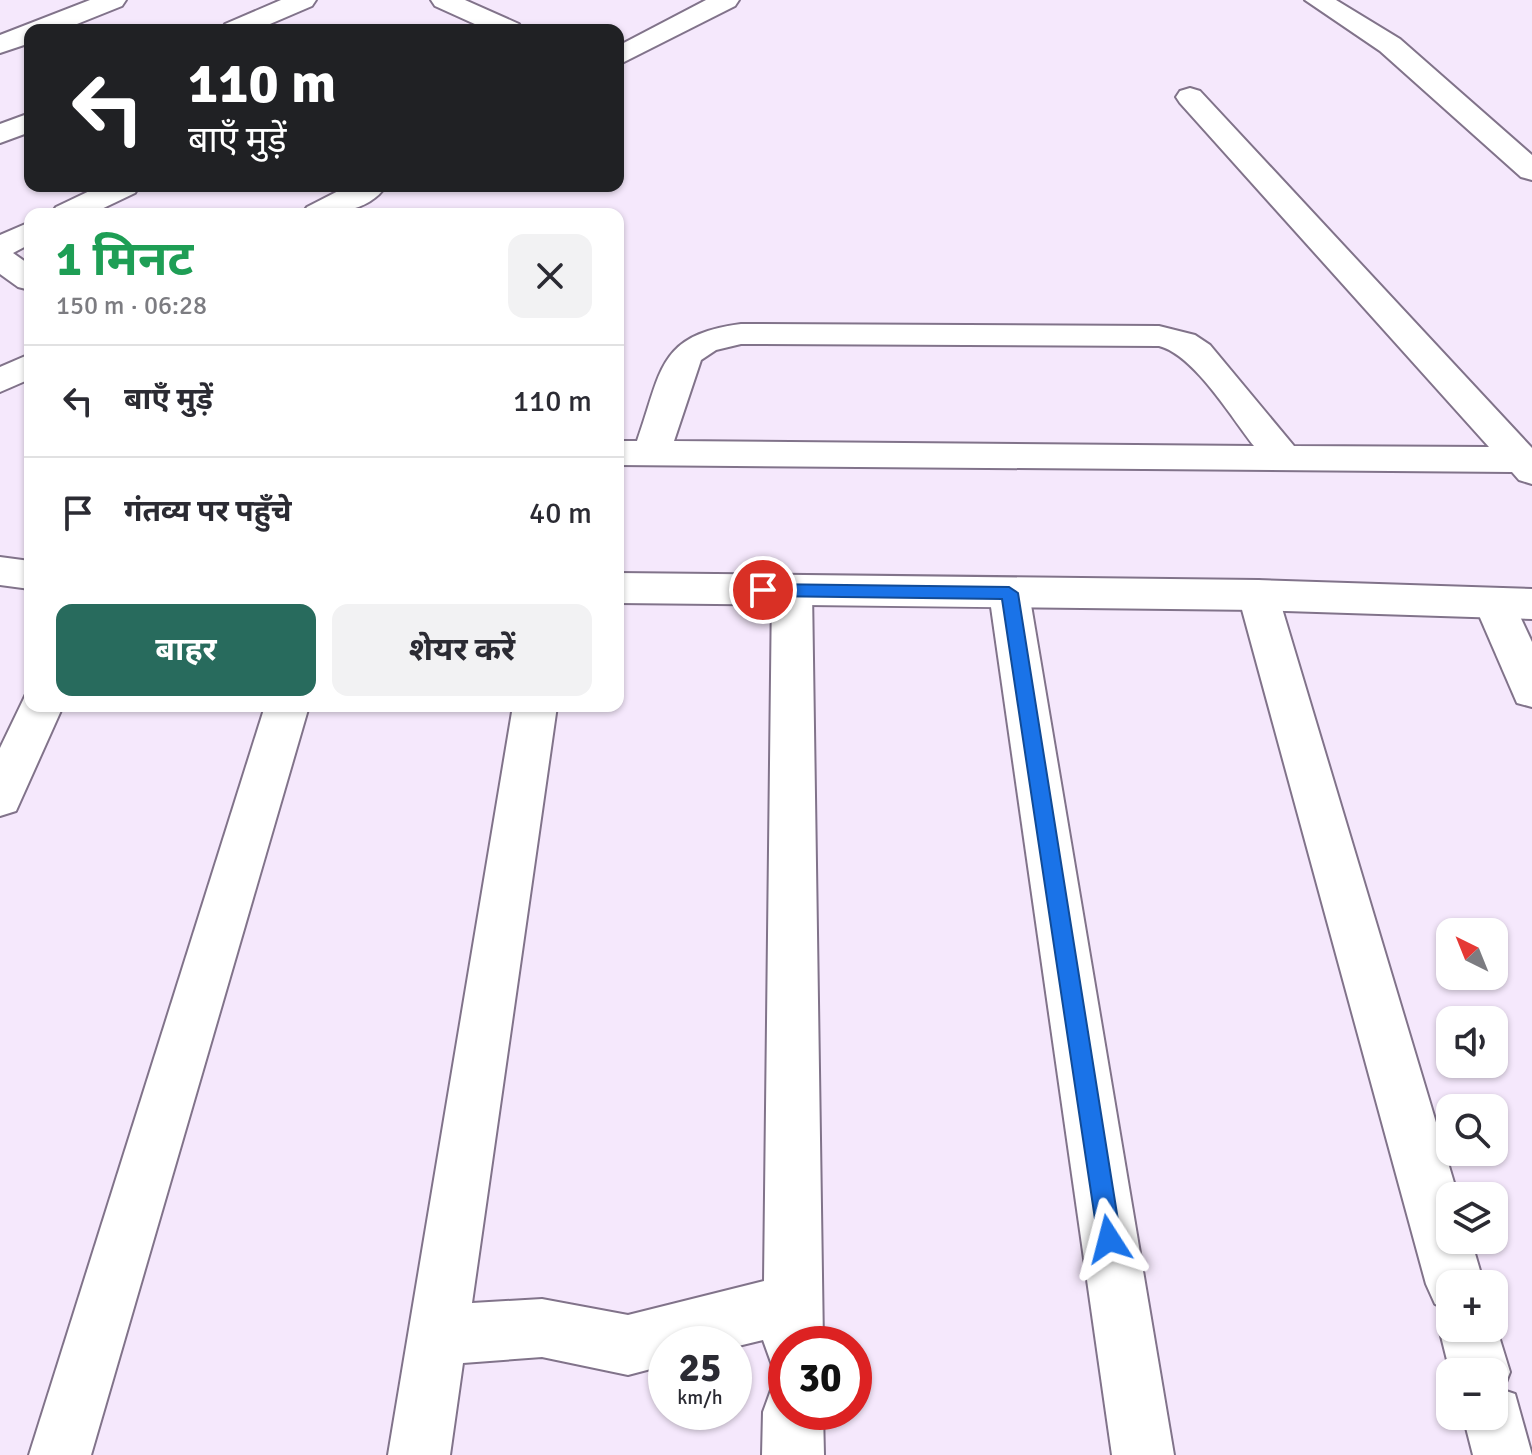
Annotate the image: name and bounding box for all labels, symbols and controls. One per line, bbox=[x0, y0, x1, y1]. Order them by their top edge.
text: 110 m bbox=[188, 49, 336, 118]
icon: left bbox=[56, 56, 160, 160]
text: बाएँ मुड़ें bbox=[188, 118, 287, 163]
text: 1 मिनट bbox=[56, 230, 193, 289]
button: close bbox=[508, 234, 592, 318]
text: 150 m · 06:28 bbox=[56, 290, 207, 322]
icon: left bbox=[56, 379, 100, 423]
text: बाएँ मुड़ें bbox=[124, 381, 213, 418]
text: 110 m bbox=[513, 383, 592, 420]
icon: arrive bbox=[56, 491, 100, 535]
text: गंतव्य पर पहुँचे bbox=[124, 493, 291, 530]
text: 40 m bbox=[529, 495, 592, 532]
pin bbox=[729, 556, 797, 624]
icon: arrive bbox=[741, 568, 785, 612]
button: बाहर bbox=[56, 604, 316, 696]
button: शेयर करें bbox=[332, 604, 592, 696]
north arrow bbox=[1436, 918, 1508, 990]
map controls bbox=[1436, 918, 1508, 1430]
button: sound bbox=[1436, 1006, 1508, 1078]
button: search bbox=[1436, 1094, 1508, 1166]
button: layers bbox=[1436, 1182, 1508, 1254]
position arrow bbox=[1067, 1197, 1151, 1281]
button: + bbox=[1436, 1270, 1508, 1342]
speed limit sign: 30 bbox=[768, 1326, 872, 1430]
text: 25 bbox=[678, 1343, 722, 1393]
button: − bbox=[1436, 1358, 1508, 1430]
text: km/h bbox=[677, 1385, 723, 1410]

